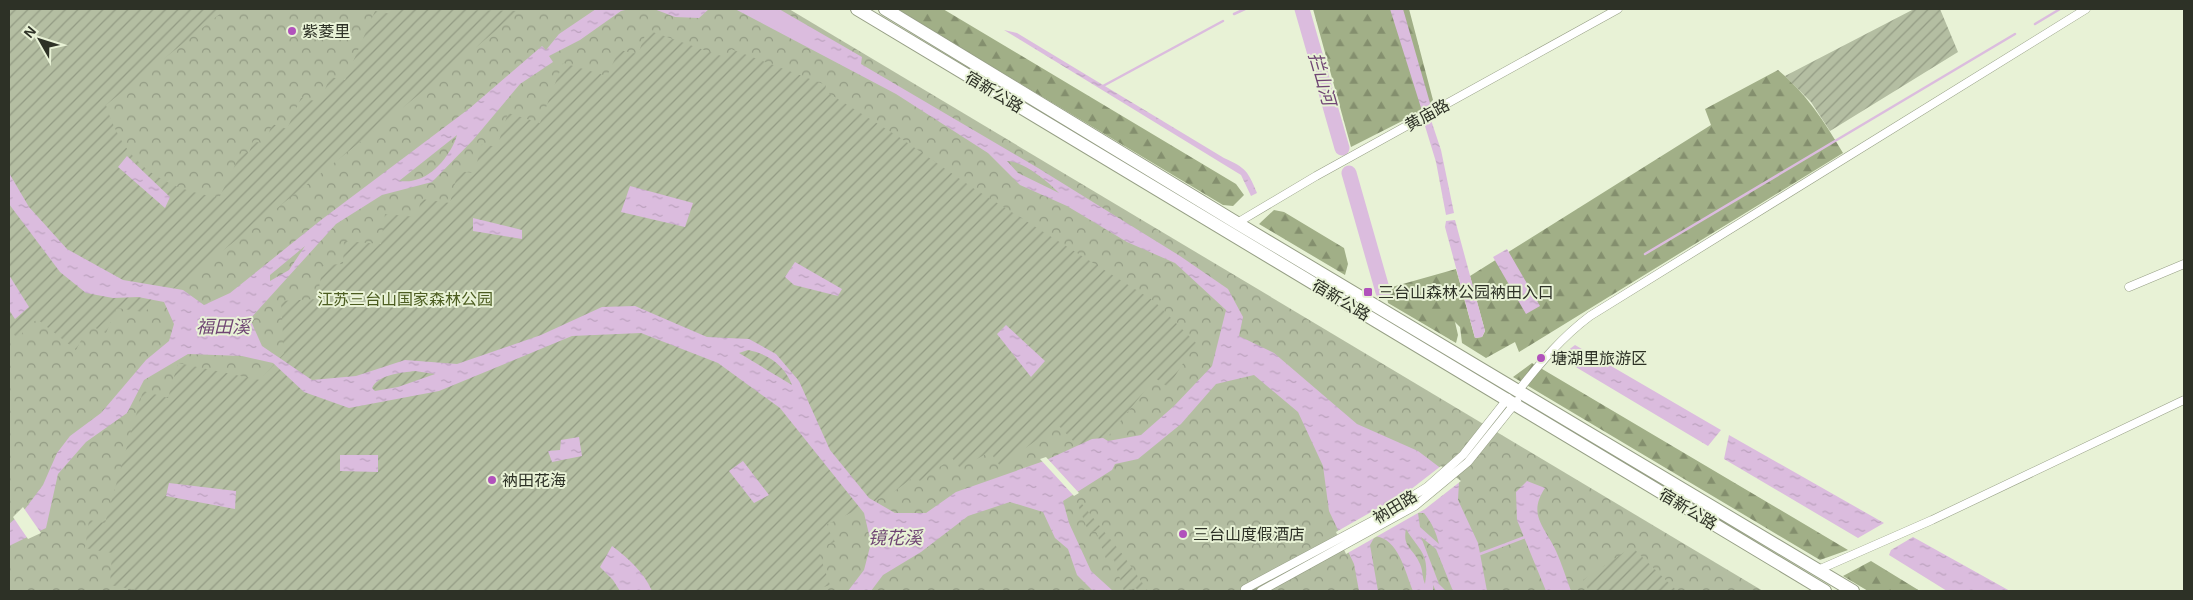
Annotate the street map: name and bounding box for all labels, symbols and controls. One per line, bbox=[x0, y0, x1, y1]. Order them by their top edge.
north arrow bbox=[15, 15, 65, 65]
text: N bbox=[20, 23, 39, 41]
place label: 紫菱里 bbox=[302, 23, 350, 40]
marker: 紫菱里 bbox=[286, 25, 298, 37]
water label: 拦山河 bbox=[1305, 50, 1340, 111]
street label: 宿新公路 bbox=[962, 68, 1026, 116]
street label: 黄庙路 bbox=[1402, 96, 1452, 134]
street label: 宿新公路 bbox=[1309, 276, 1373, 324]
place label: 三台山森林公园衲田入口 bbox=[1378, 284, 1554, 301]
marker: 三台山森林公园衲田入口 bbox=[1362, 286, 1374, 298]
park label: 江苏三台山国家森林公园 bbox=[317, 291, 493, 308]
water label: 福田溪 bbox=[196, 317, 252, 337]
place label: 塘湖里旅游区 bbox=[1551, 350, 1647, 367]
marker: 塘湖里旅游区 bbox=[1535, 352, 1547, 364]
place label: 衲田花海 bbox=[502, 472, 566, 489]
marker: 衲田花海 bbox=[486, 474, 498, 486]
street label: 宿新公路 bbox=[1656, 485, 1720, 533]
street label: 衲田路 bbox=[1370, 487, 1420, 527]
place label: 三台山度假酒店 bbox=[1193, 526, 1305, 543]
water label: 镜花溪 bbox=[868, 528, 924, 548]
marker: 三台山度假酒店 bbox=[1177, 528, 1189, 540]

